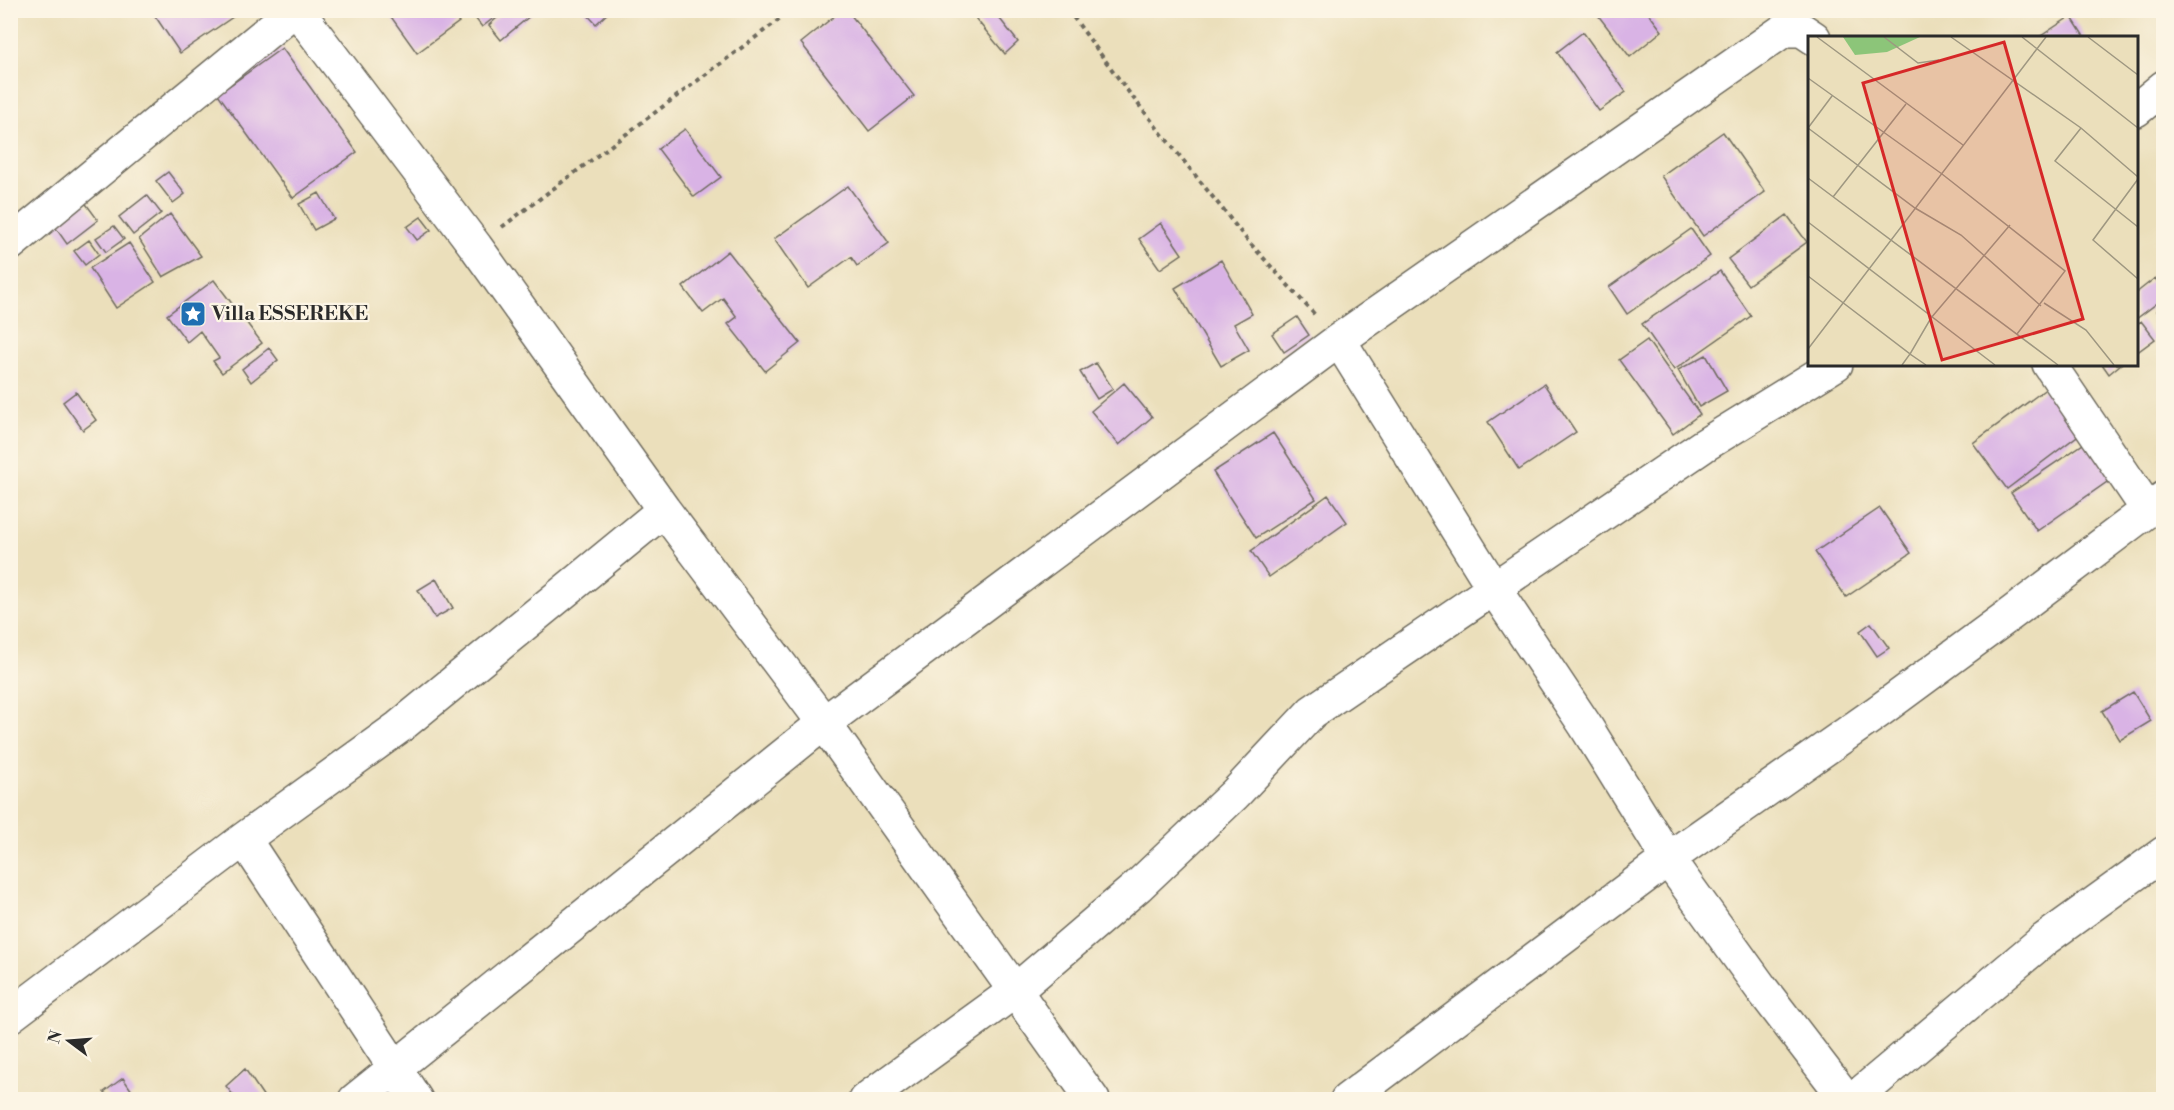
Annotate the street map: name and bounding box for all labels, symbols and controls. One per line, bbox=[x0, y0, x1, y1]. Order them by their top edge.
inset map bbox=[1808, 36, 2138, 366]
place icon: Villa ESSEREKE bbox=[178, 299, 208, 329]
place label: Villa ESSEREKE bbox=[211, 302, 368, 327]
north arrow bbox=[39, 1011, 99, 1071]
text: N bbox=[44, 1028, 67, 1046]

